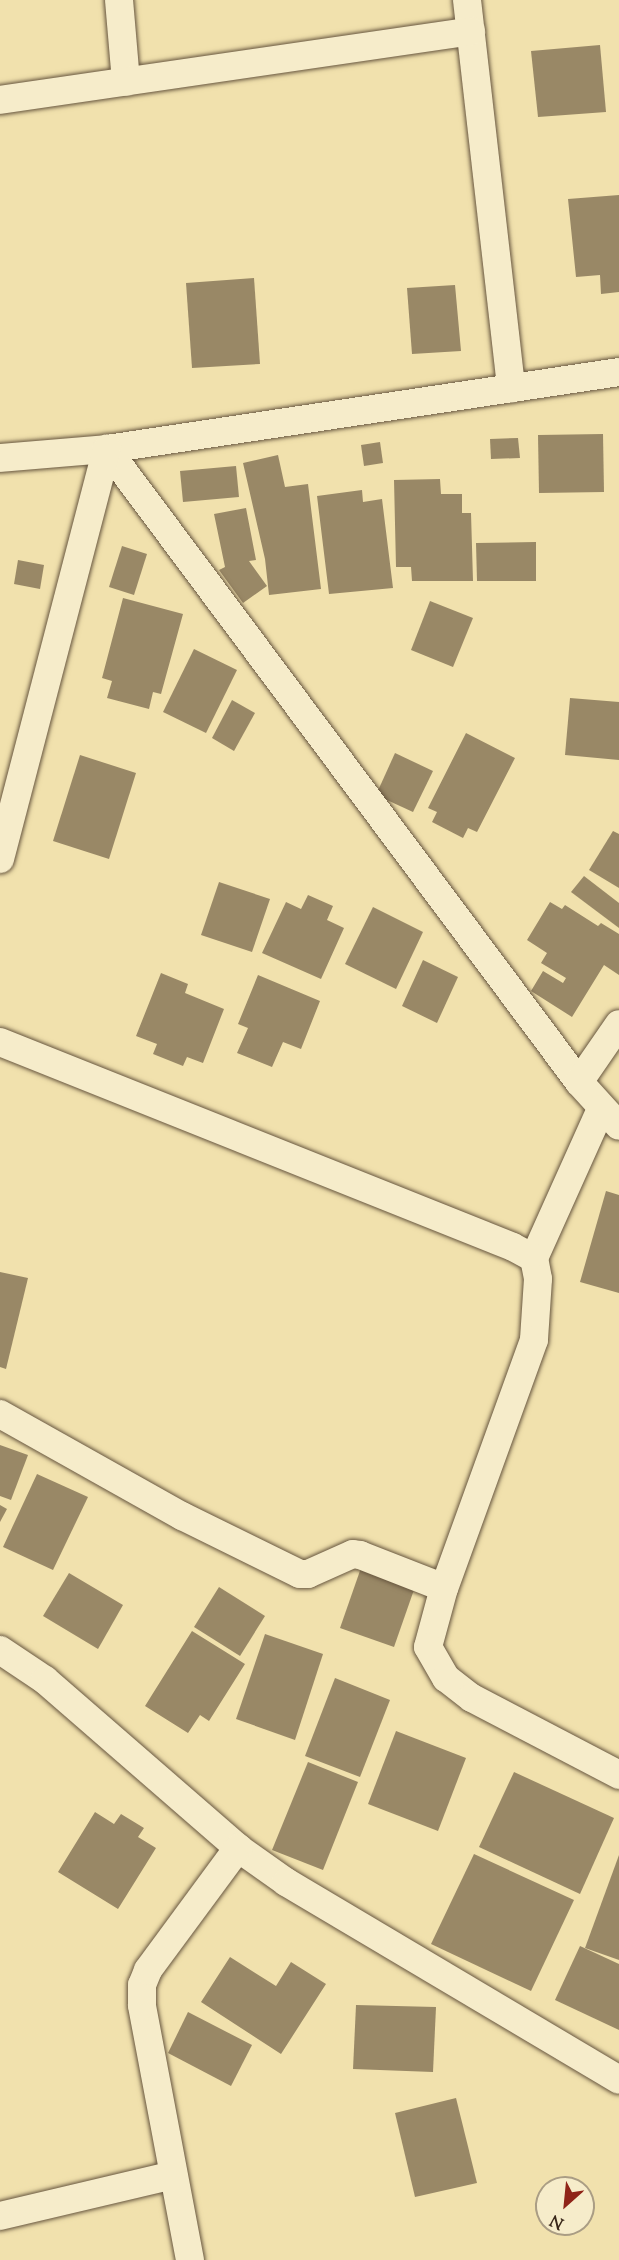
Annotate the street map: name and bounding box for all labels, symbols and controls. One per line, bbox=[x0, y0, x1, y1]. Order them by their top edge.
north arrow bbox=[535, 2176, 595, 2236]
text: N bbox=[547, 2208, 568, 2234]

